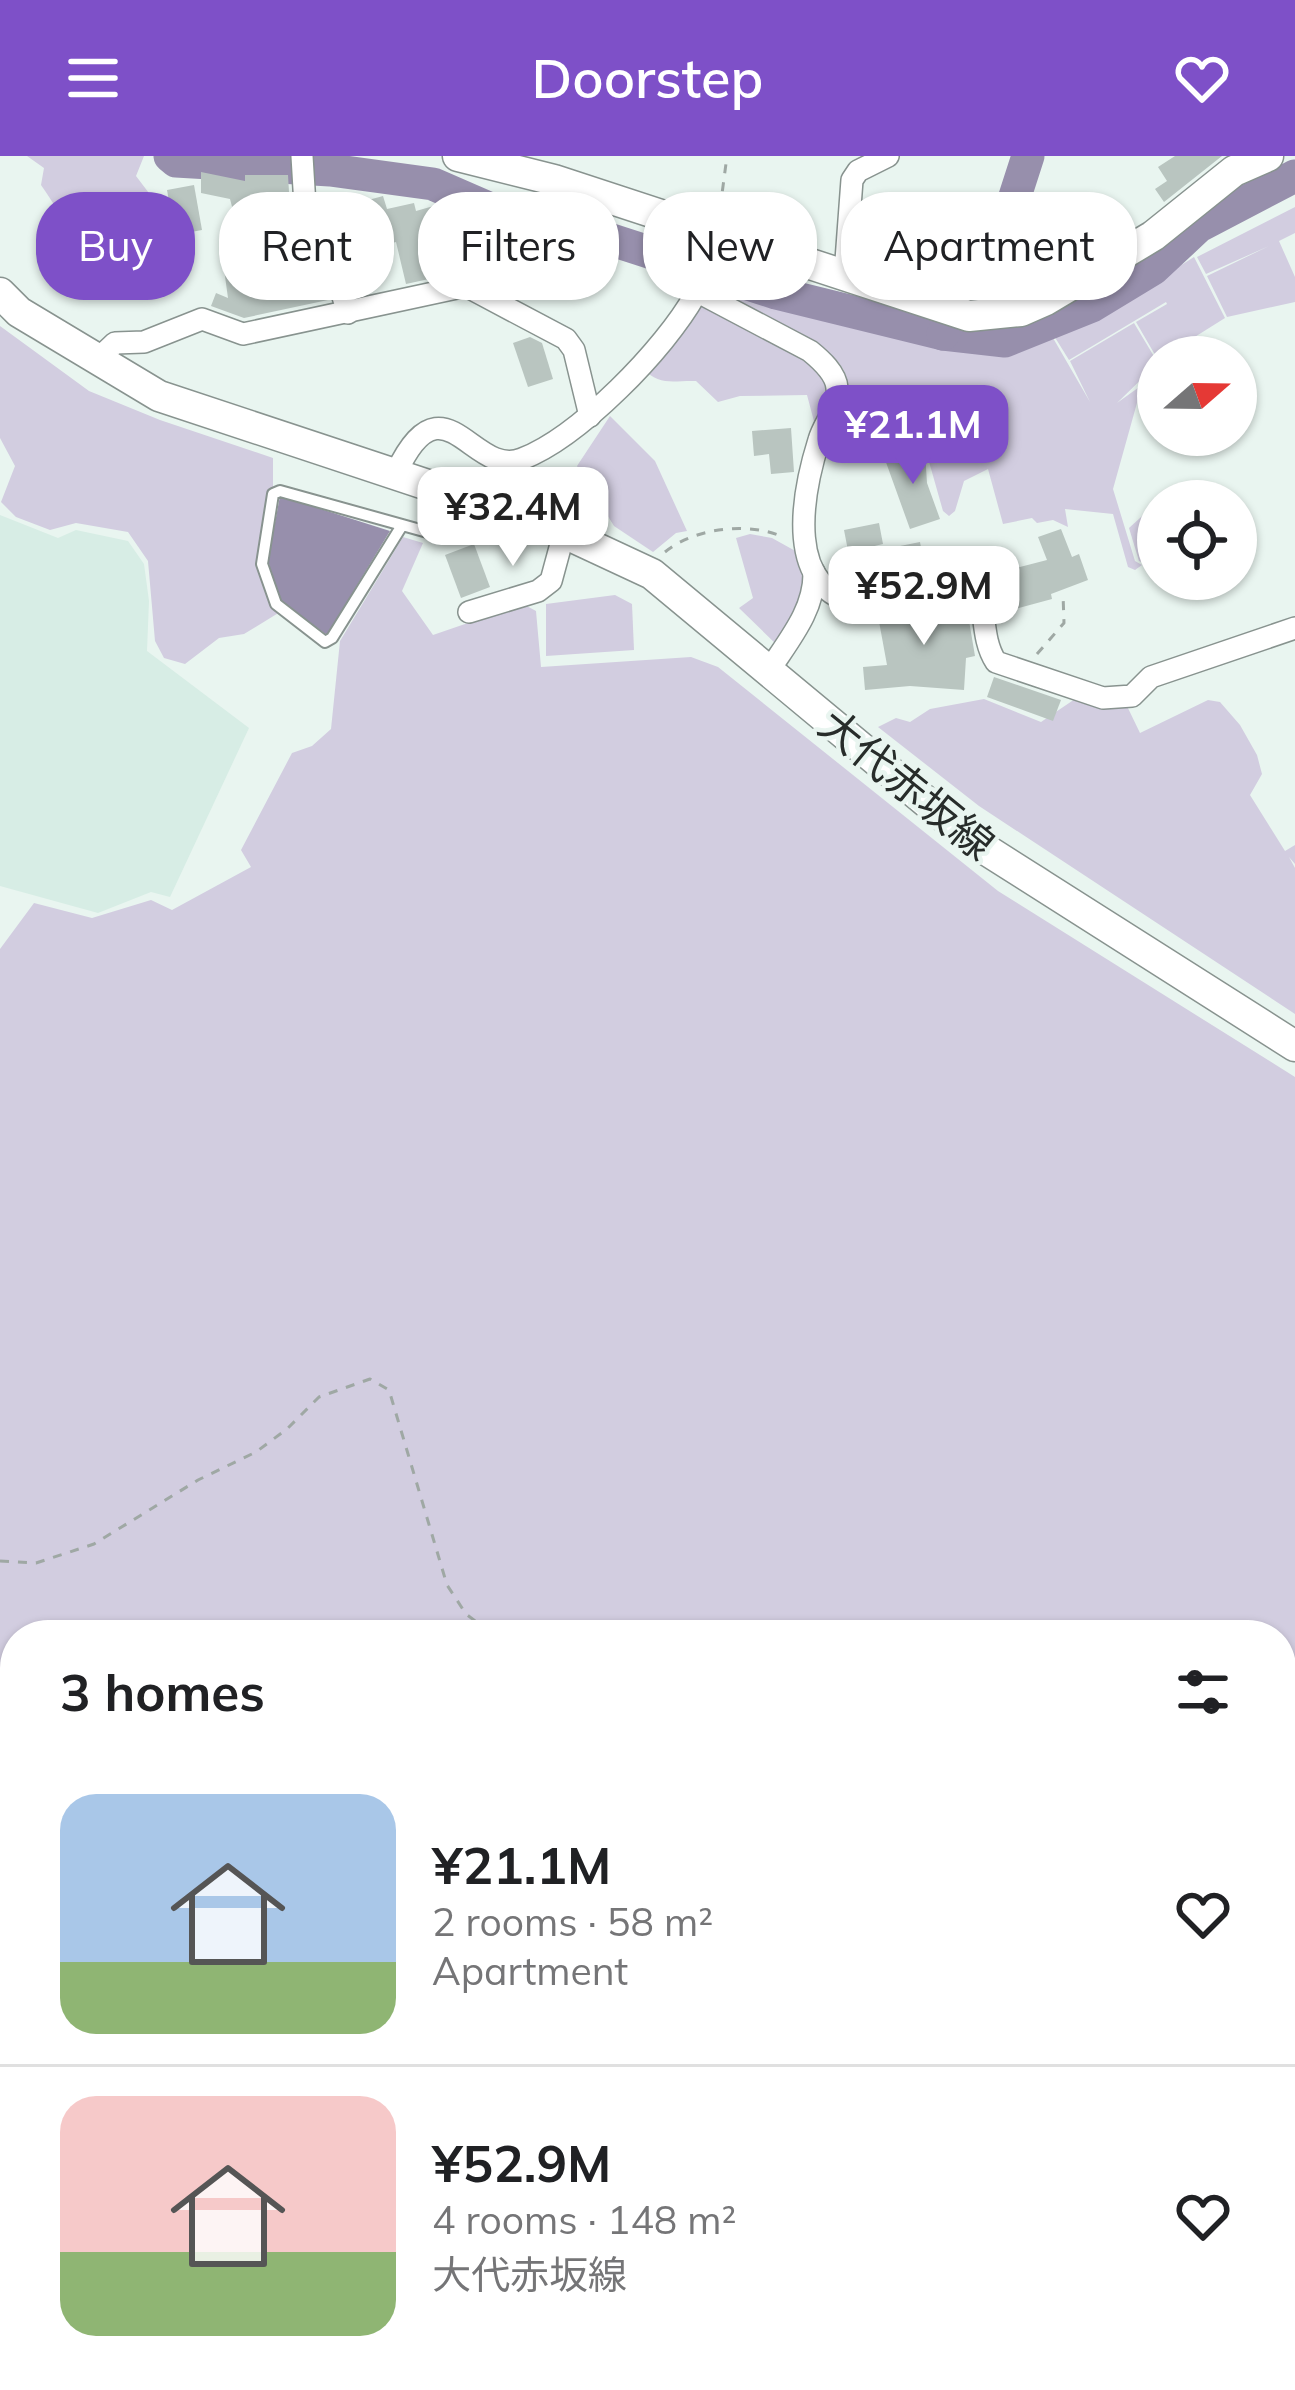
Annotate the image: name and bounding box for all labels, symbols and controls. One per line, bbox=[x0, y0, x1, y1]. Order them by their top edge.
text: Doorstep bbox=[532, 44, 763, 112]
icon: menu bbox=[60, 45, 126, 111]
icon: heart bbox=[1169, 45, 1235, 111]
chip: Buy bbox=[36, 192, 195, 300]
chip: Rent bbox=[219, 192, 394, 300]
chip: Filters bbox=[418, 192, 619, 300]
chip: New bbox=[643, 192, 817, 300]
chip: Apartment bbox=[841, 192, 1137, 300]
north arrow bbox=[1137, 336, 1257, 456]
map controls bbox=[1137, 336, 1257, 600]
pin: ¥21.1M bbox=[815, 385, 1011, 487]
text: ¥21.1M bbox=[844, 399, 982, 448]
pin: ¥32.4M bbox=[415, 467, 611, 569]
button: locate bbox=[1137, 480, 1257, 600]
text: ¥32.4M bbox=[444, 481, 582, 530]
pin: ¥52.9M bbox=[826, 546, 1022, 648]
text: ¥52.9M bbox=[855, 560, 993, 609]
street label: 大代赤坂線 bbox=[809, 697, 1005, 871]
icon: filters bbox=[1170, 1659, 1236, 1725]
text: 3 homes bbox=[60, 1660, 265, 1724]
text: ¥21.1M bbox=[432, 1833, 611, 1897]
icon: home bbox=[156, 1842, 300, 1986]
icon: heart bbox=[1170, 1881, 1236, 1947]
text: 2 rooms · 58 m² bbox=[432, 1897, 713, 1946]
text: Apartment bbox=[432, 1946, 628, 1995]
text: ¥52.9M bbox=[432, 2131, 611, 2195]
icon: home bbox=[156, 2144, 300, 2288]
icon: heart bbox=[1170, 2183, 1236, 2249]
text: 4 rooms · 148 m² bbox=[432, 2195, 736, 2244]
text: 大代赤坂線 bbox=[432, 2250, 627, 2299]

